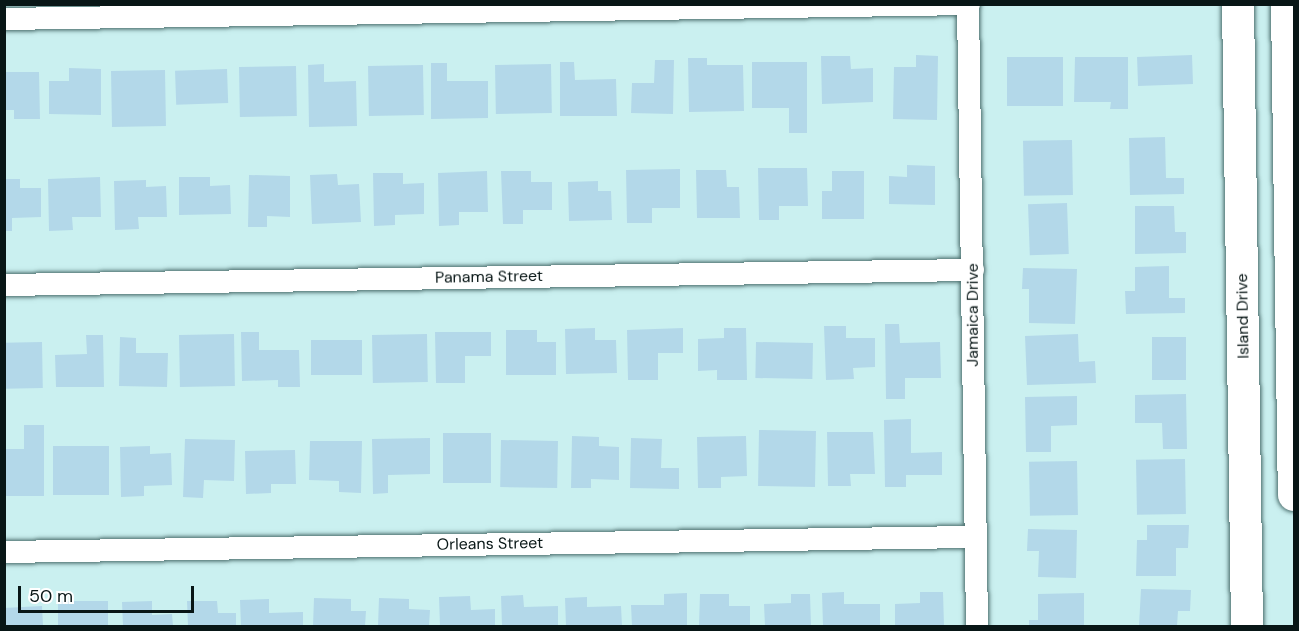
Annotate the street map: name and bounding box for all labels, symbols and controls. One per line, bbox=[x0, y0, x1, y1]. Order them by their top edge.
street label: Jamaica Drive bbox=[963, 263, 983, 367]
street label: Panama Street bbox=[435, 266, 543, 288]
street label: Island Drive bbox=[1233, 273, 1253, 359]
street label: Orleans Street bbox=[437, 533, 543, 555]
scale bar bbox=[21, 574, 196, 612]
text: 50 m bbox=[29, 584, 73, 608]

